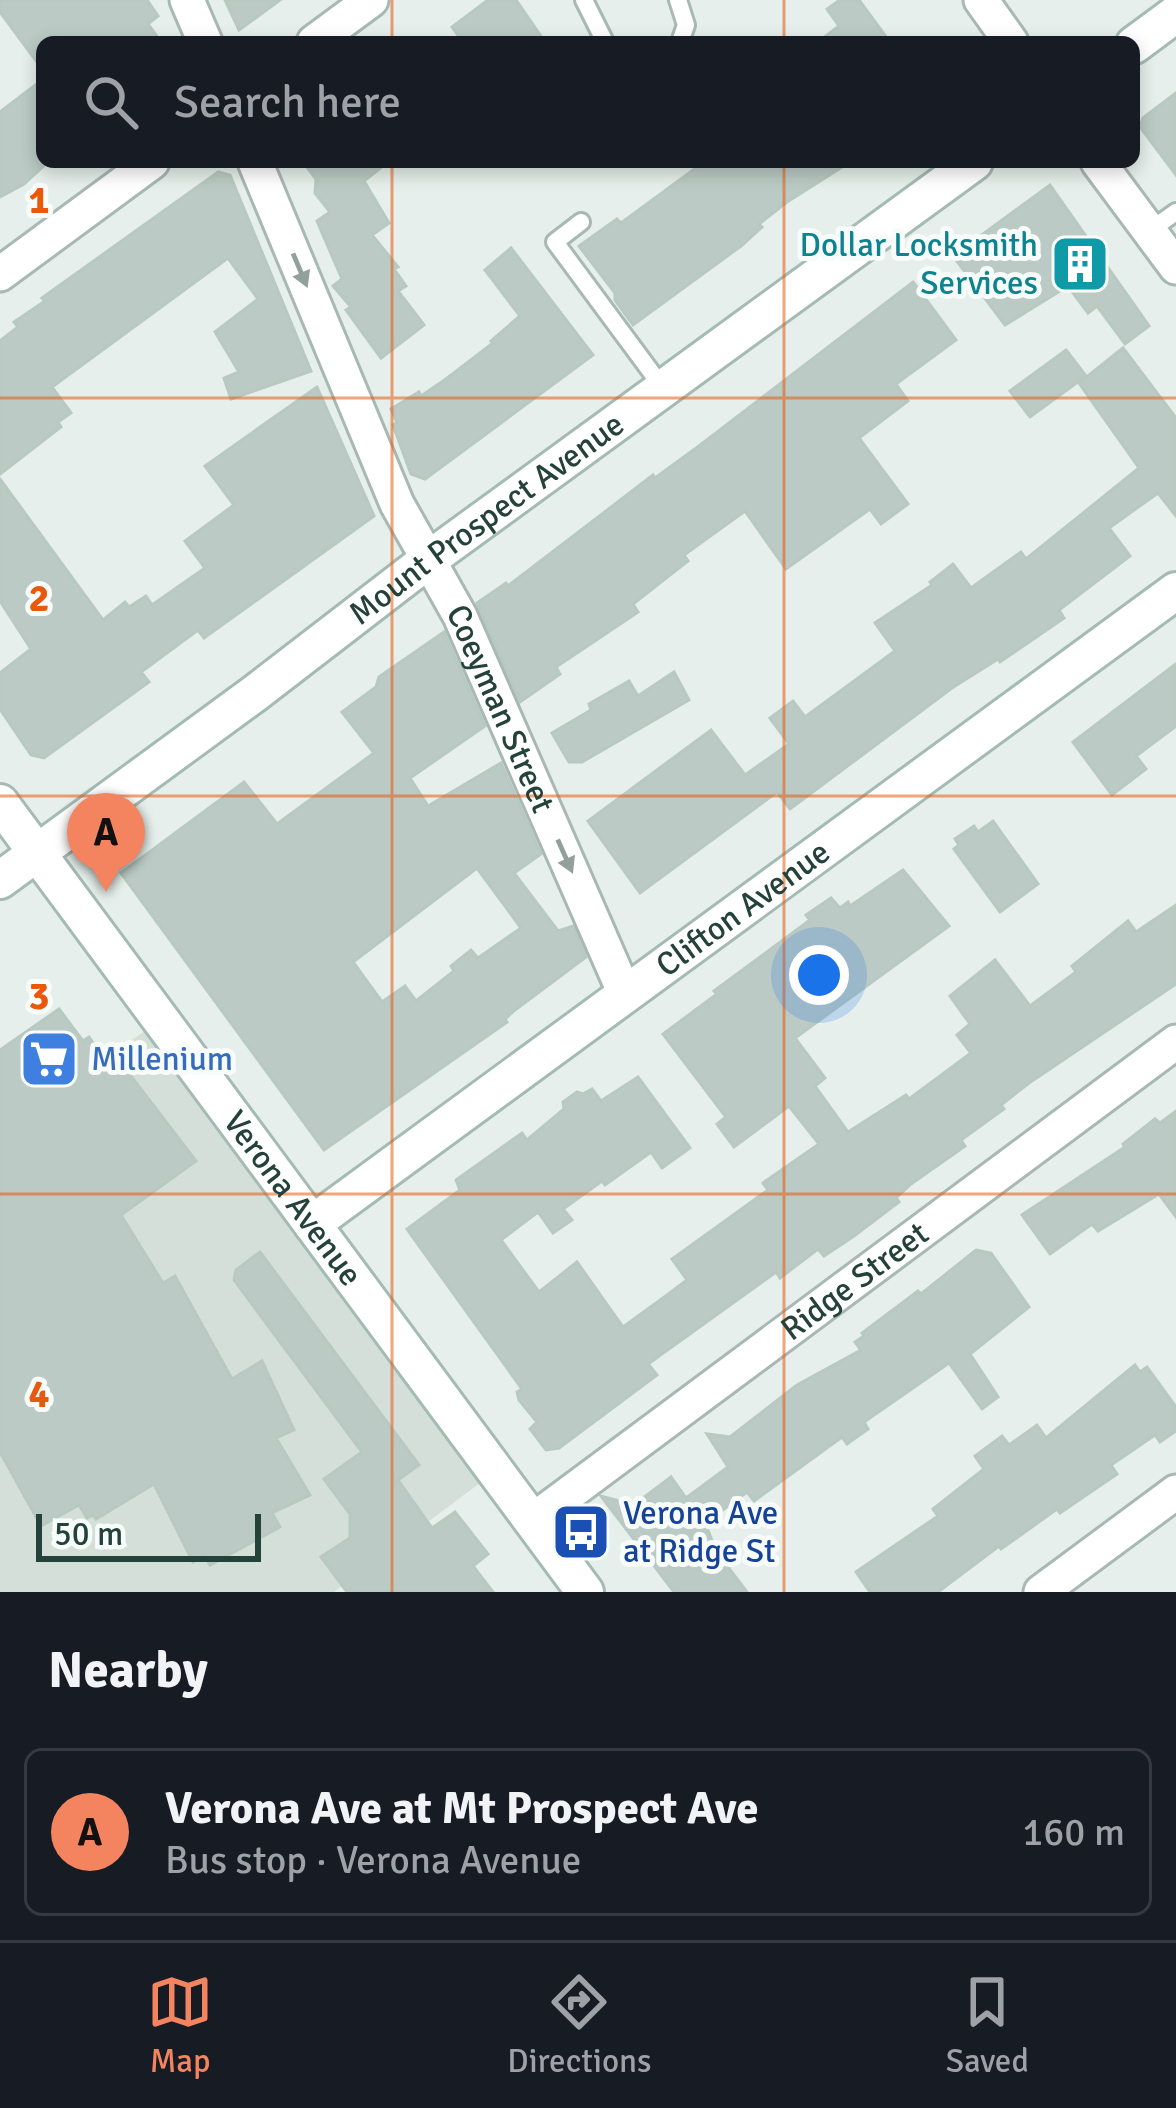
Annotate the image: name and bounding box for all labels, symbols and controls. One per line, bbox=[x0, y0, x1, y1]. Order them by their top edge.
search box bbox=[36, 36, 1140, 168]
icon: search bbox=[78, 69, 144, 135]
text: Search here bbox=[174, 75, 401, 130]
text: 1 bbox=[28, 176, 50, 224]
place label: Dollar Locksmith Services bbox=[800, 225, 1038, 304]
building icon: Dollar Locksmith Services bbox=[1049, 233, 1111, 295]
one-way arrow bbox=[291, 252, 310, 288]
street label: Mount Prospect Avenue bbox=[341, 404, 632, 634]
text: 2 bbox=[28, 574, 50, 622]
street label: Coeyman Street bbox=[437, 597, 564, 819]
pin: A bbox=[67, 793, 145, 892]
street label: Clifton Avenue bbox=[648, 831, 838, 986]
one-way arrow bbox=[556, 838, 575, 874]
your location bbox=[789, 945, 849, 1005]
text: 3 bbox=[28, 972, 50, 1020]
supermarket icon: Millenium bbox=[18, 1028, 80, 1090]
place label: Millenium bbox=[91, 1039, 233, 1080]
street label: Verona Avenue bbox=[215, 1103, 371, 1294]
street label: Ridge Street bbox=[773, 1213, 936, 1349]
text: 4 bbox=[28, 1370, 50, 1418]
place label: Verona Ave at Ridge St bbox=[623, 1493, 778, 1572]
bus stop icon: Verona Ave at Ridge St bbox=[550, 1501, 612, 1563]
scale bar bbox=[36, 1508, 261, 1561]
text: 50 m bbox=[54, 1514, 123, 1555]
text: Nearby bbox=[48, 1639, 208, 1702]
text: Verona Ave at Mt Prospect Ave bbox=[165, 1781, 758, 1836]
text: A bbox=[78, 1808, 102, 1856]
text: 160 m bbox=[1022, 1808, 1125, 1856]
text: Bus stop · Verona Avenue bbox=[165, 1836, 581, 1884]
tab: Map bbox=[147, 1969, 213, 2082]
tab: Directions bbox=[507, 1969, 652, 2082]
tab: Saved bbox=[946, 1969, 1029, 2082]

